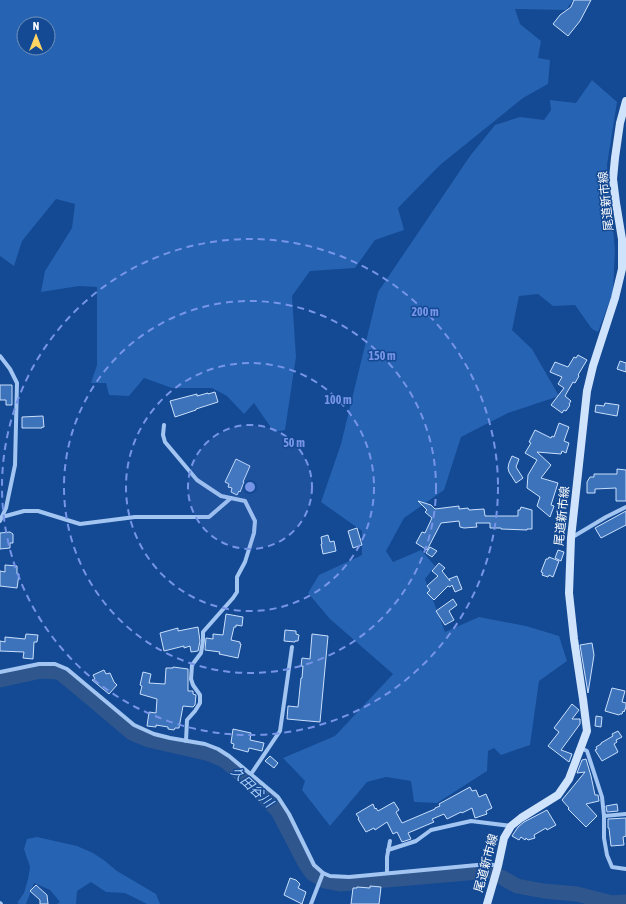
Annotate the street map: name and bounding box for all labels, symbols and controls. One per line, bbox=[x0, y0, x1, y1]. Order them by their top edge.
north arrow bbox=[16, 16, 56, 56]
text: N bbox=[33, 20, 39, 32]
street label: 尾道新市線 bbox=[596, 170, 616, 232]
text: 200 m bbox=[411, 305, 439, 319]
text: 150 m bbox=[368, 349, 396, 363]
text: 100 m bbox=[324, 393, 352, 407]
text: 50 m bbox=[283, 436, 305, 450]
centre of rings bbox=[243, 480, 257, 494]
street label: 尾道新市線 bbox=[552, 485, 572, 547]
water label: 久田谷川 bbox=[228, 764, 278, 812]
street label: 尾道新市線 bbox=[471, 832, 501, 894]

